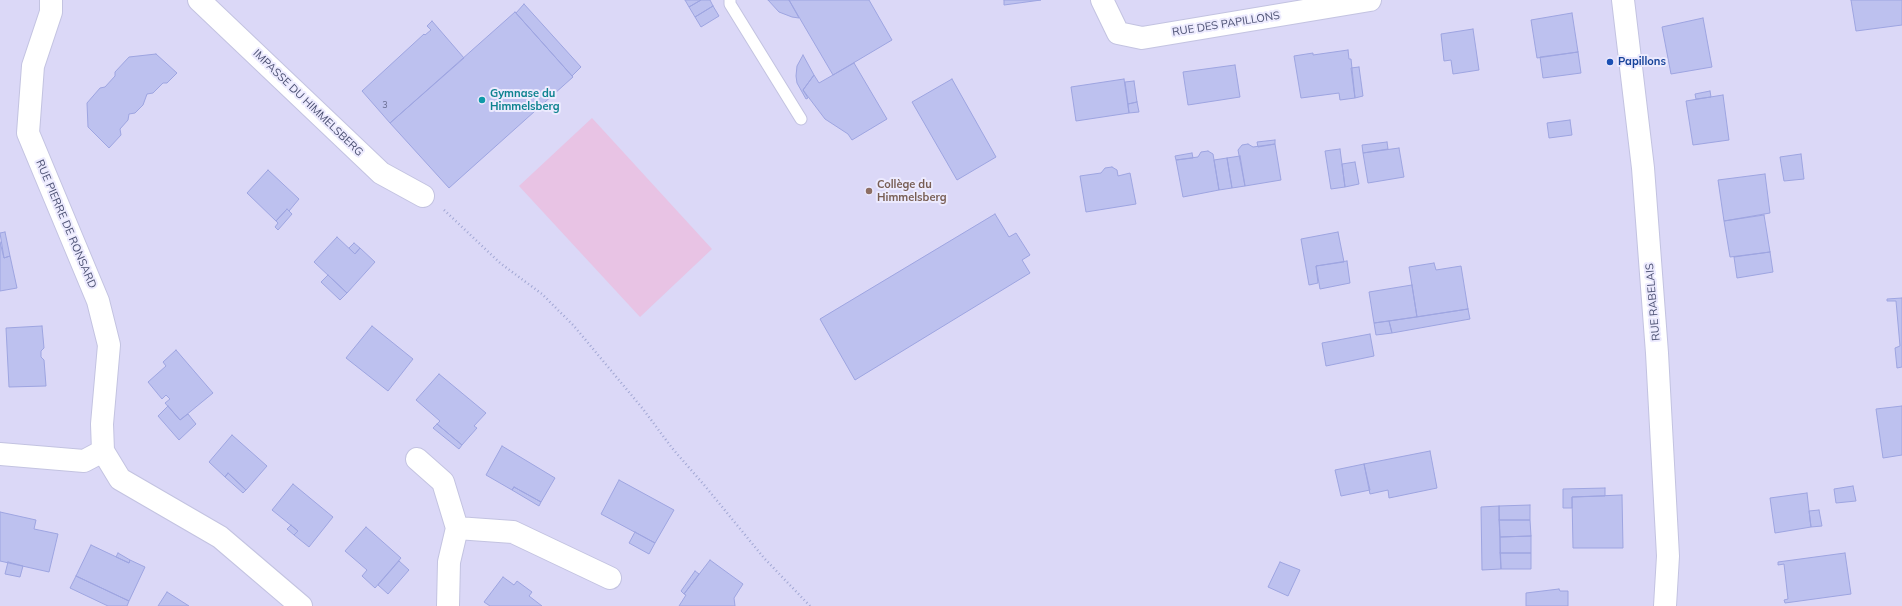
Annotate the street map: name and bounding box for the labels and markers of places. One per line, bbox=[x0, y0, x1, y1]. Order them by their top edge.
place label: Papillons bbox=[1618, 55, 1666, 69]
marker: Papillons bbox=[1605, 57, 1615, 67]
place label: Gymnase du Himmelsberg bbox=[490, 87, 559, 113]
marker: Gymnase du Himmelsberg bbox=[477, 95, 487, 105]
place label: Collège du Himmelsberg bbox=[877, 178, 946, 204]
marker: Collège du Himmelsberg bbox=[864, 186, 874, 196]

